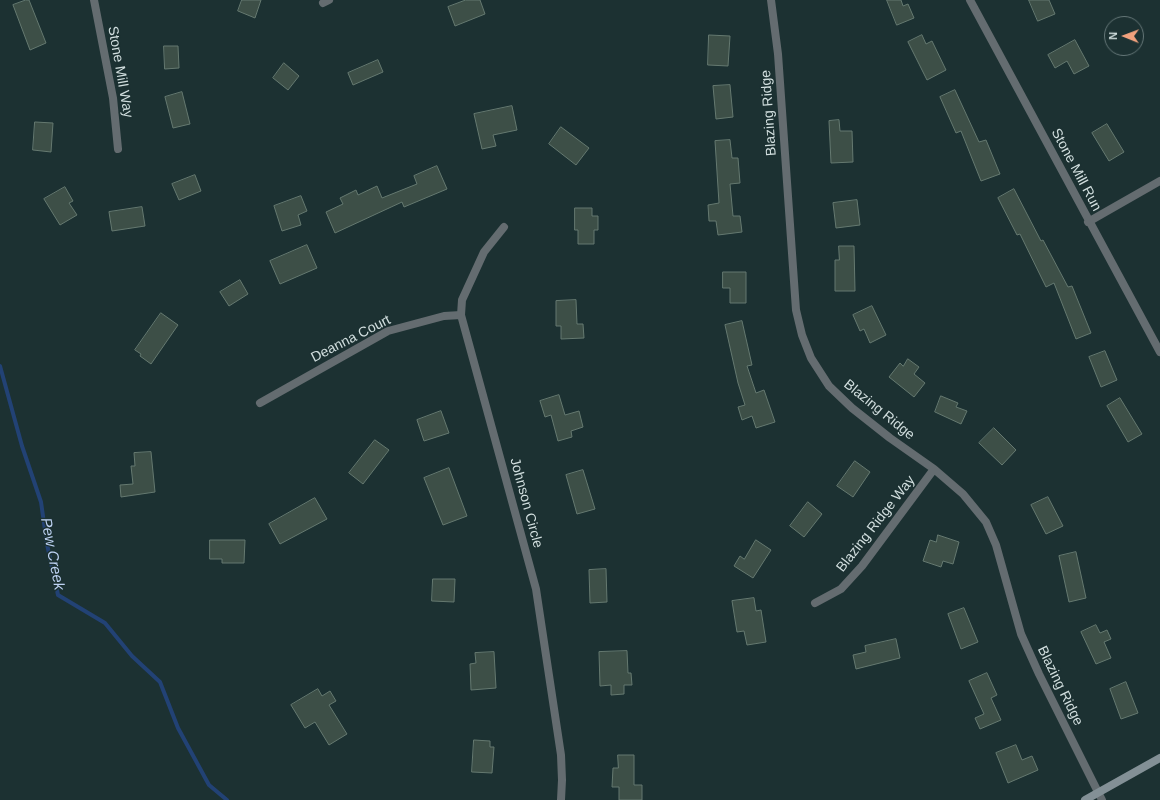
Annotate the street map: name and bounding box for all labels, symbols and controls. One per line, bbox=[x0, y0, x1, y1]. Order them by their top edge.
north arrow bbox=[1104, 16, 1144, 56]
street label: Stone Mill Way bbox=[104, 25, 136, 119]
text: N bbox=[1107, 32, 1119, 40]
street label: Blazing Ridge bbox=[758, 69, 780, 157]
street label: Stone Mill Run bbox=[1047, 126, 1105, 214]
street label: Deanna Court bbox=[308, 312, 394, 366]
street label: Blazing Ridge bbox=[840, 376, 918, 444]
street label: Johnson Circle bbox=[506, 456, 546, 550]
street label: Blazing Ridge Way bbox=[833, 472, 919, 576]
water label: Pew Creek bbox=[36, 516, 68, 592]
street label: Blazing Ridge bbox=[1034, 643, 1086, 729]

